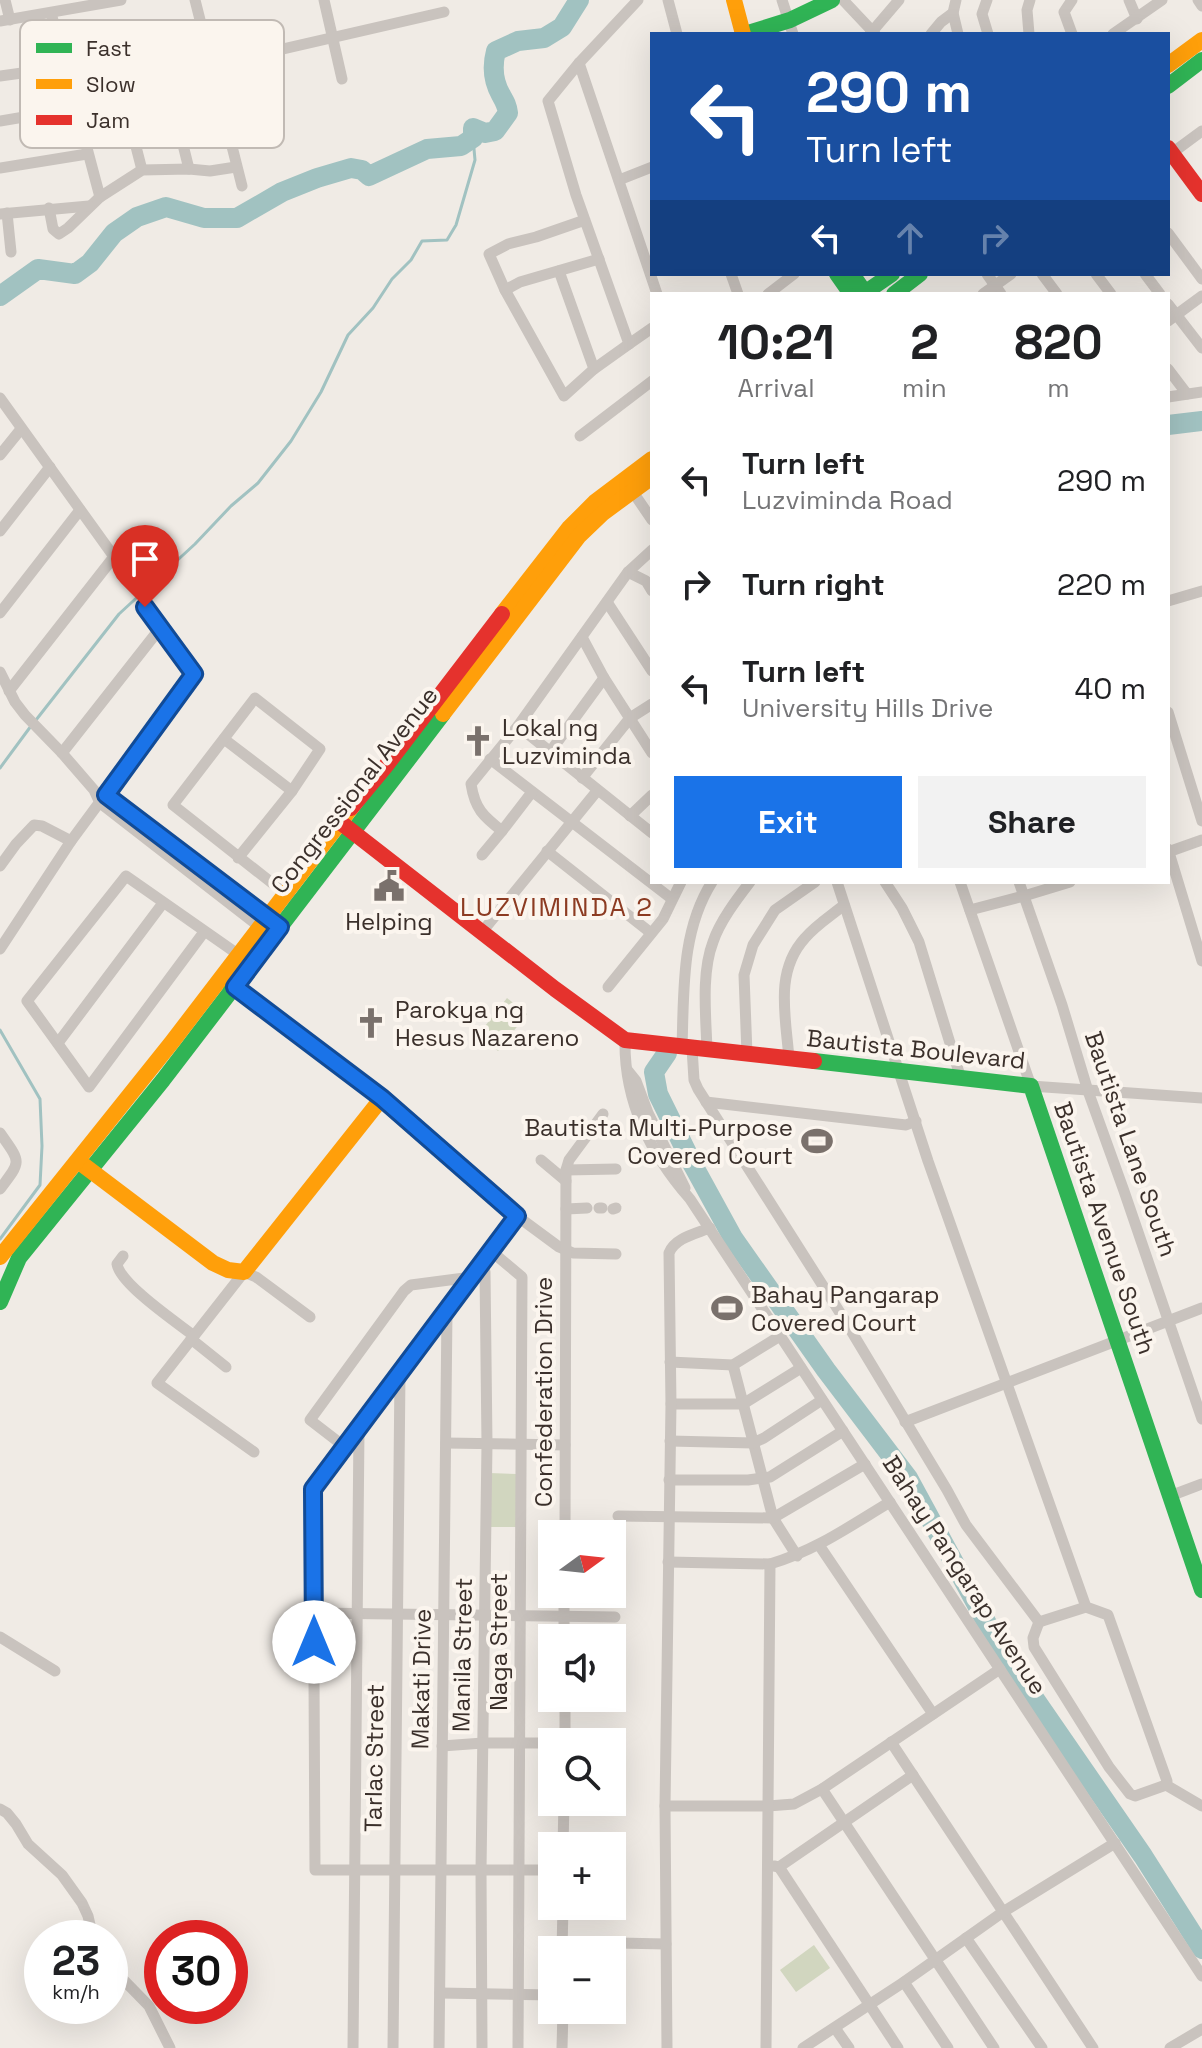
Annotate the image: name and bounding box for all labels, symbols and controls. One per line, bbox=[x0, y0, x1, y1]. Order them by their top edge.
legend bbox=[20, 20, 284, 148]
text: Fast bbox=[86, 34, 132, 62]
text: 290 m bbox=[806, 57, 972, 128]
icon: left bbox=[674, 64, 778, 168]
text: Slow bbox=[86, 70, 136, 98]
text: Jam bbox=[86, 106, 130, 134]
text: Turn left bbox=[806, 127, 953, 173]
icon: left bbox=[804, 216, 848, 260]
icon: ahead bbox=[888, 216, 932, 260]
icon: right bbox=[972, 216, 1016, 260]
text: 10:21 bbox=[717, 312, 835, 373]
text: 2 bbox=[910, 312, 939, 373]
text: 820 bbox=[1014, 312, 1103, 373]
text: Arrival bbox=[737, 371, 815, 405]
text: min bbox=[902, 371, 947, 405]
text: m bbox=[1047, 371, 1070, 405]
text: Turn left bbox=[742, 444, 865, 483]
icon: left bbox=[674, 458, 718, 502]
text: 290 m bbox=[1057, 461, 1146, 500]
text: Luzviminda Road bbox=[742, 483, 953, 517]
pin bbox=[111, 525, 179, 607]
icon: arrive bbox=[123, 537, 167, 581]
icon: right bbox=[674, 562, 718, 606]
text: Turn right bbox=[742, 565, 885, 604]
text: 220 m bbox=[1057, 565, 1146, 604]
text: Turn left bbox=[742, 652, 865, 691]
icon: left bbox=[674, 666, 718, 710]
text: 40 m bbox=[1075, 669, 1146, 708]
street label: Congressional Avenue bbox=[264, 680, 444, 900]
text: University Hills Drive bbox=[742, 691, 994, 725]
place label: Lokal ng Luzviminda bbox=[502, 712, 632, 771]
church icon: Lokal ng Luzviminda bbox=[461, 724, 495, 758]
button: Exit bbox=[674, 776, 902, 868]
button: Share bbox=[918, 776, 1146, 868]
public building icon: Helping bbox=[372, 869, 406, 903]
district label: LUZVIMINDA 2 bbox=[460, 890, 654, 924]
place label: Helping bbox=[345, 906, 433, 937]
place label: Parokya ng Hesus Nazareno bbox=[395, 994, 579, 1053]
church icon: Parokya ng Hesus Nazareno bbox=[354, 1006, 388, 1040]
street label: Bautista Boulevard bbox=[805, 1022, 1027, 1076]
street label: Bautista Lane South bbox=[1078, 1027, 1184, 1261]
street label: Bautista Avenue South bbox=[1047, 1098, 1163, 1358]
place label: Bautista Multi-Purpose Covered Court bbox=[524, 1112, 793, 1171]
sports icon: Bautista Multi-Purpose Covered Court bbox=[800, 1124, 834, 1158]
street label: Confederation Drive bbox=[528, 1277, 559, 1507]
place label: Bahay Pangarap Covered Court bbox=[751, 1279, 940, 1338]
sports icon: Bahay Pangarap Covered Court bbox=[710, 1291, 744, 1325]
street label: Bahay Pangarap Avenue bbox=[876, 1450, 1054, 1700]
north arrow bbox=[538, 1520, 626, 1608]
map controls bbox=[538, 1520, 626, 2024]
street label: Naga Street bbox=[483, 1573, 514, 1711]
street label: Manila Street bbox=[445, 1578, 479, 1732]
position arrow bbox=[272, 1600, 356, 1684]
street label: Makati Drive bbox=[404, 1608, 438, 1750]
button: sound bbox=[538, 1624, 626, 1712]
street label: Tarlac Street bbox=[357, 1684, 391, 1832]
button: search bbox=[538, 1728, 626, 1816]
button: + bbox=[538, 1832, 626, 1920]
speed limit sign: 30 bbox=[144, 1920, 248, 2024]
text: 23 bbox=[52, 1936, 100, 1987]
button: − bbox=[538, 1936, 626, 2024]
text: km/h bbox=[52, 1979, 100, 2005]

